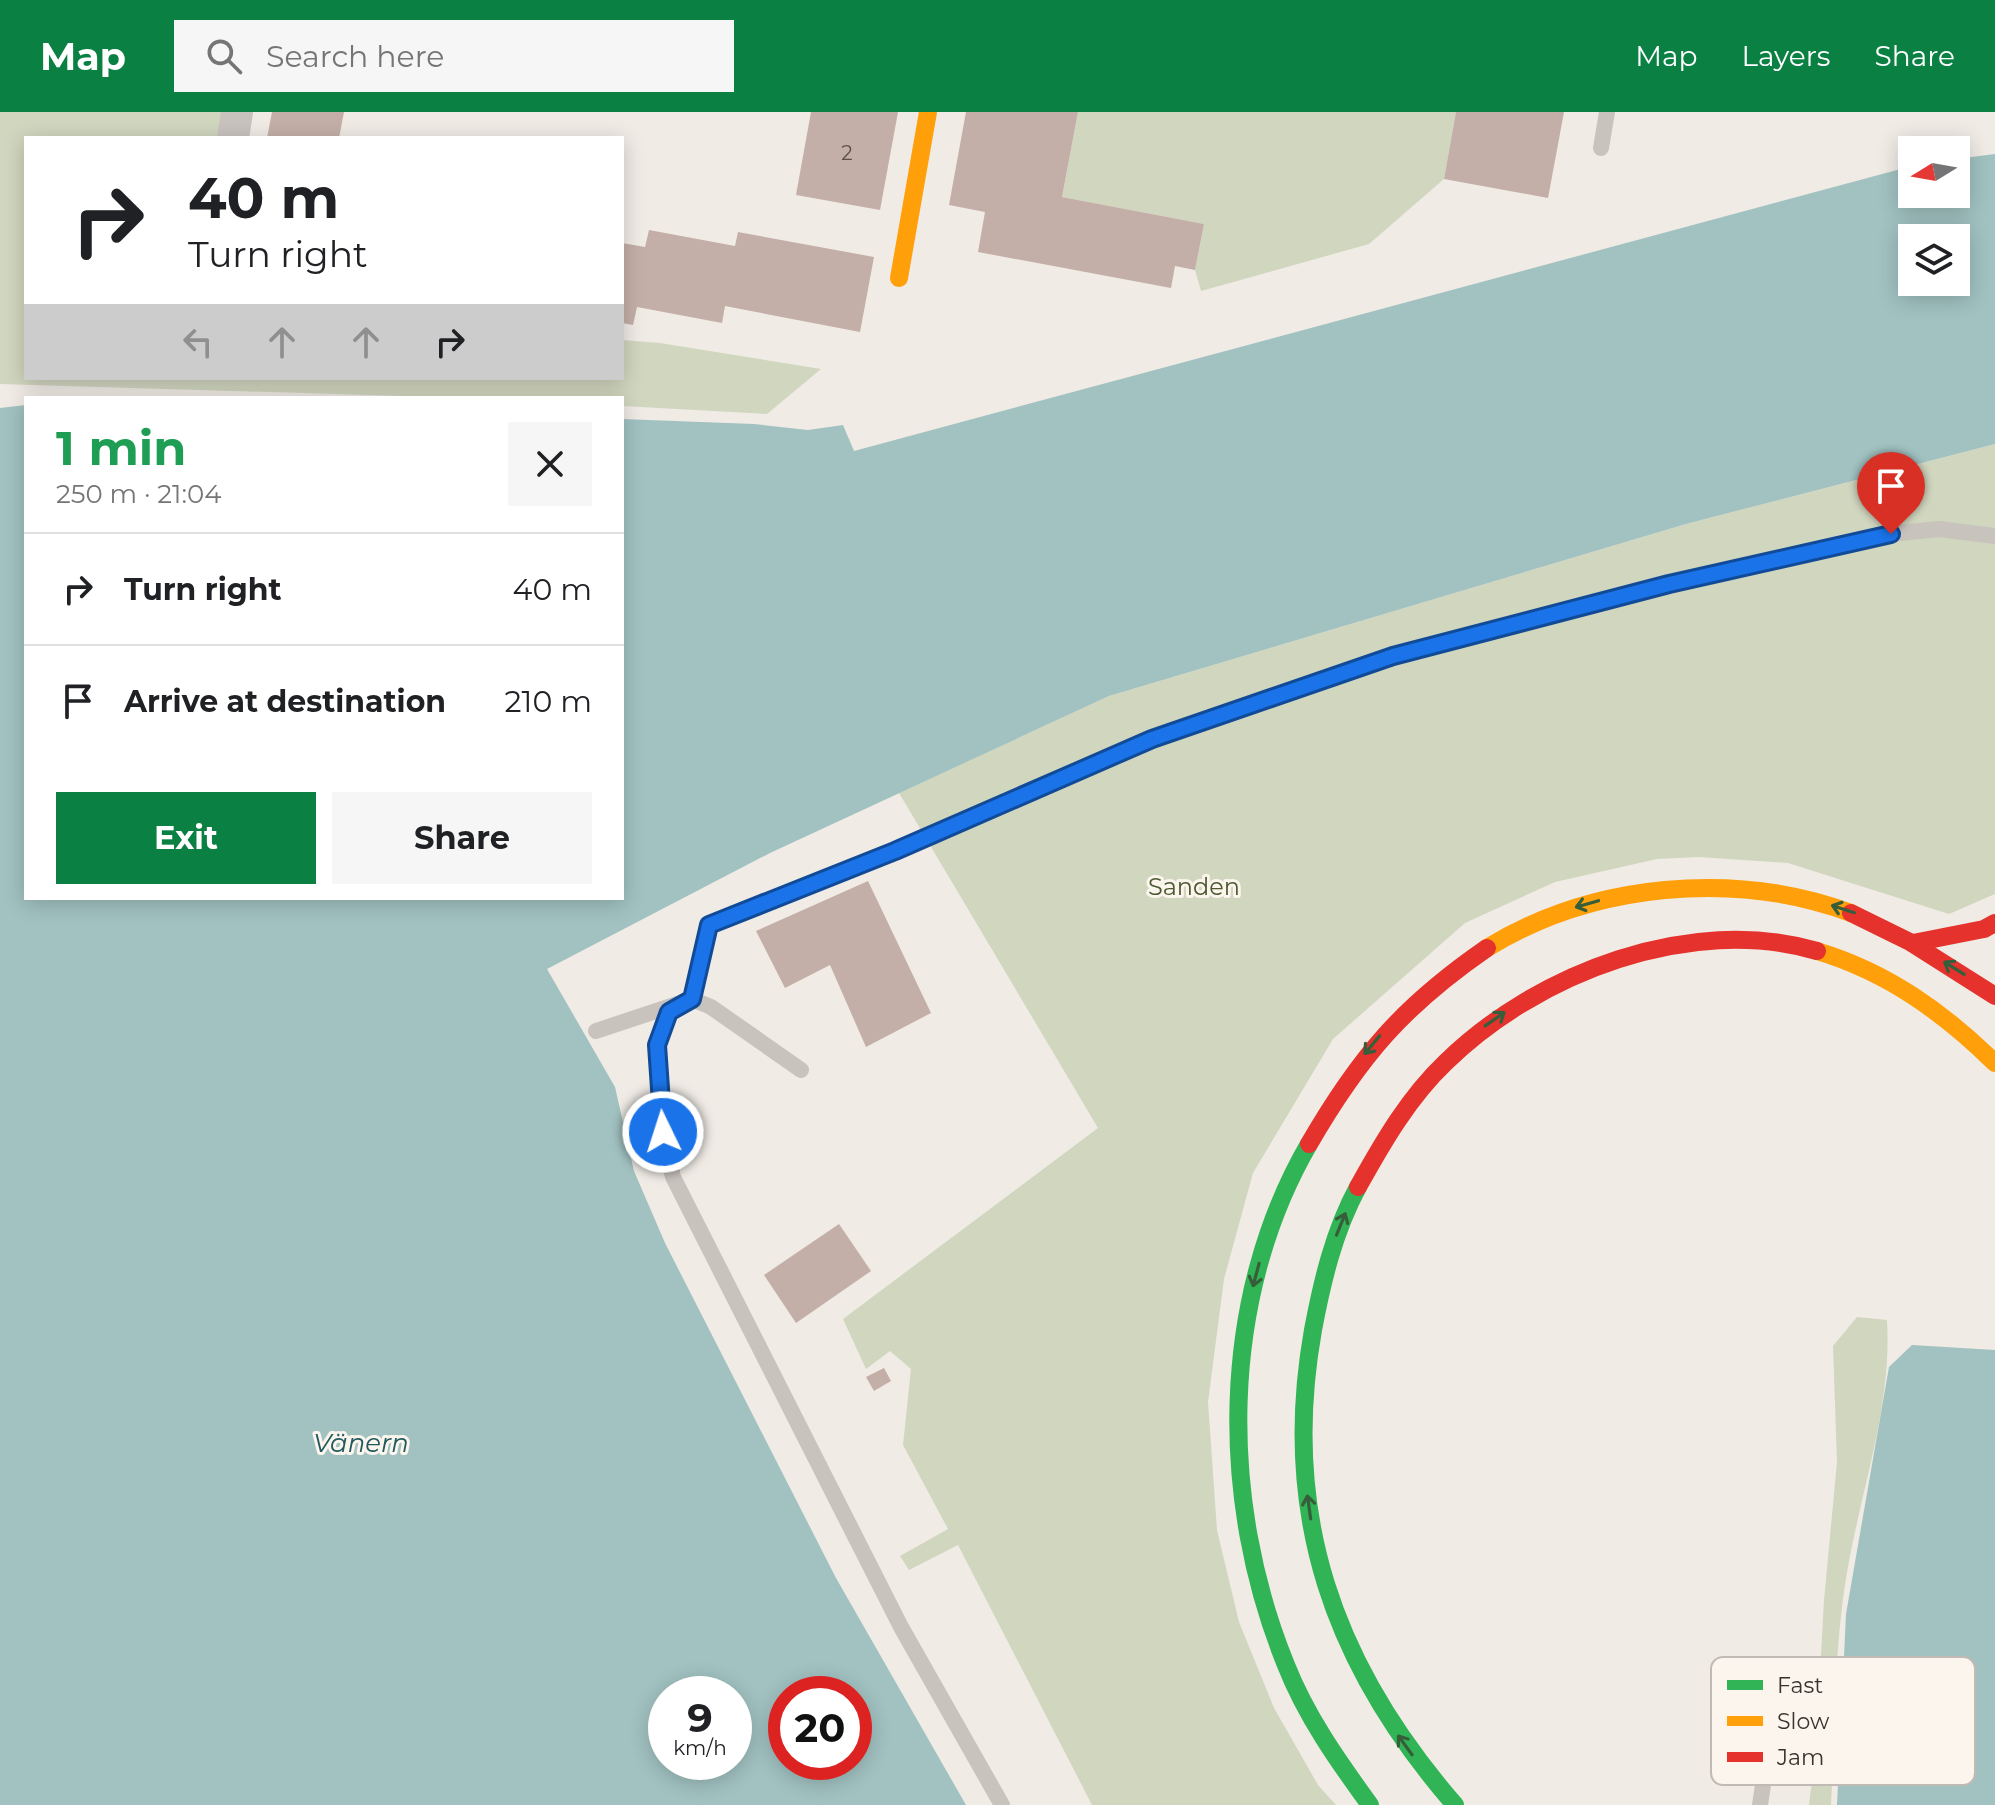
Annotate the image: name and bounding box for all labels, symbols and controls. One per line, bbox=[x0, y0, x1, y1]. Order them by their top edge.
search box bbox=[174, 20, 734, 92]
text: Map bbox=[40, 33, 126, 80]
icon: search bbox=[202, 34, 246, 78]
text: Search here bbox=[266, 38, 444, 75]
text: Map bbox=[1635, 39, 1698, 73]
text: Layers bbox=[1742, 39, 1831, 73]
text: Share bbox=[1875, 39, 1955, 73]
north arrow bbox=[1898, 136, 1970, 208]
map controls bbox=[1898, 136, 1970, 296]
house number: 2 bbox=[841, 141, 853, 165]
text: 40 m bbox=[188, 164, 339, 232]
icon: right bbox=[56, 168, 160, 272]
button: layers bbox=[1898, 224, 1970, 296]
text: Turn right bbox=[188, 232, 368, 276]
icon: left bbox=[176, 320, 220, 364]
icon: ahead bbox=[260, 320, 304, 364]
icon: ahead bbox=[344, 320, 388, 364]
icon: right bbox=[428, 320, 472, 364]
text: 1 min bbox=[56, 419, 186, 477]
button: close bbox=[508, 422, 592, 506]
pin bbox=[1857, 452, 1925, 534]
icon: arrive bbox=[1869, 464, 1913, 508]
text: 250 m · 21:04 bbox=[56, 478, 221, 510]
icon: right bbox=[56, 567, 100, 611]
text: Turn right bbox=[124, 571, 281, 608]
text: 40 m bbox=[513, 571, 592, 608]
icon: arrive bbox=[56, 679, 100, 723]
text: Arrive at destination bbox=[124, 683, 446, 720]
text: 210 m bbox=[505, 683, 592, 720]
button: Exit bbox=[56, 792, 316, 884]
button: Share bbox=[332, 792, 592, 884]
park label: Sanden bbox=[1148, 872, 1240, 901]
one-way arrow bbox=[1574, 898, 1600, 913]
one-way arrow bbox=[1830, 901, 1856, 916]
one-way arrow bbox=[1944, 960, 1966, 977]
one-way arrow bbox=[1483, 1011, 1505, 1027]
one-way arrow bbox=[1363, 1034, 1381, 1054]
position arrow bbox=[621, 1090, 705, 1174]
one-way arrow bbox=[1335, 1212, 1350, 1237]
one-way arrow bbox=[1248, 1262, 1263, 1288]
water label: Vänern bbox=[313, 1427, 409, 1459]
one-way arrow bbox=[1301, 1495, 1316, 1520]
legend bbox=[1711, 1657, 1975, 1785]
text: Fast bbox=[1777, 1672, 1823, 1699]
speed limit sign: 20 bbox=[768, 1676, 872, 1780]
text: 9 bbox=[687, 1693, 713, 1742]
text: Slow bbox=[1777, 1708, 1830, 1735]
one-way arrow bbox=[1397, 1735, 1413, 1757]
text: km/h bbox=[673, 1736, 727, 1760]
text: Jam bbox=[1776, 1744, 1824, 1771]

